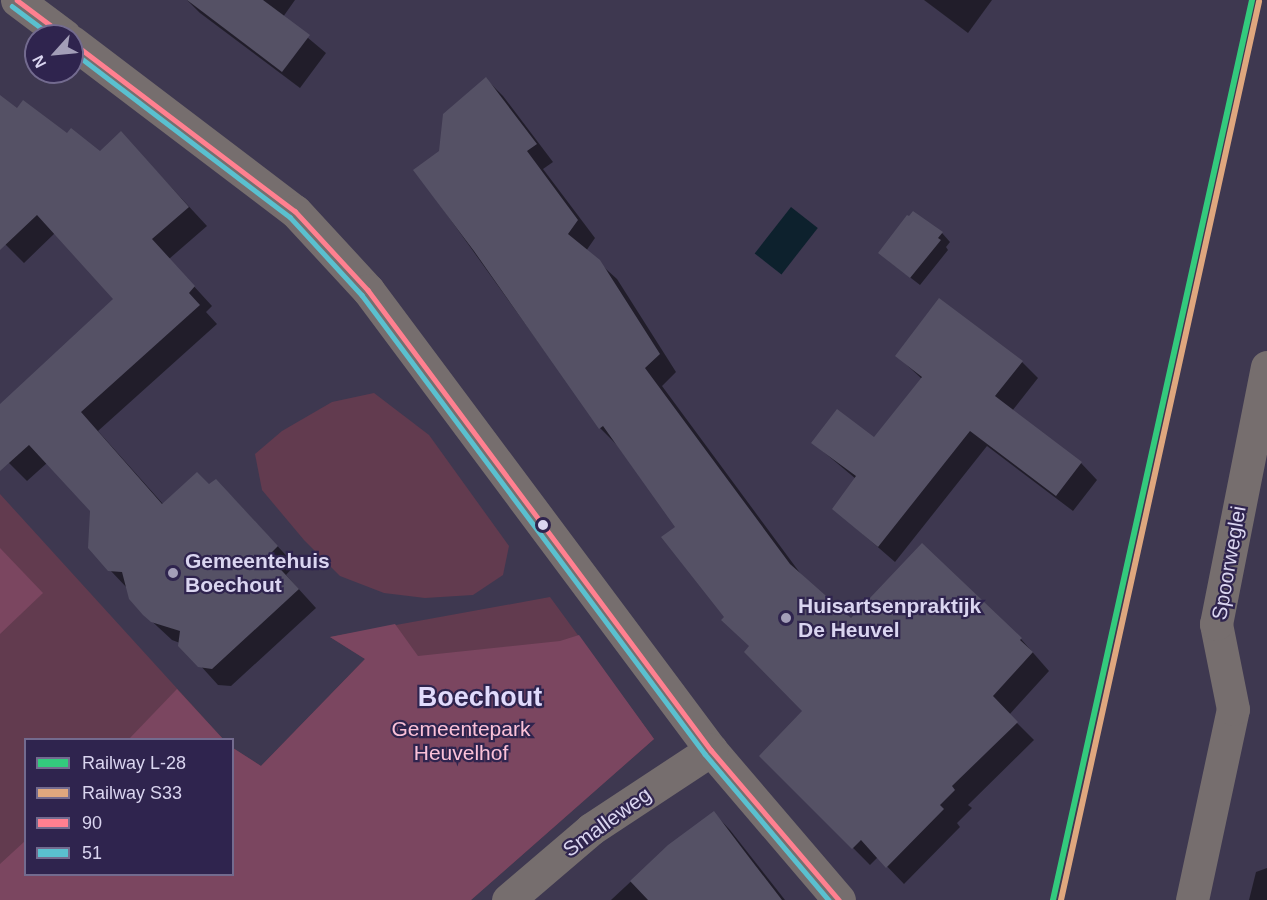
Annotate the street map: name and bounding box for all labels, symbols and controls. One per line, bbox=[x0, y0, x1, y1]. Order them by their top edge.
north arrow bbox=[24, 24, 84, 84]
text: N bbox=[29, 52, 49, 71]
street label: Spoorweglei bbox=[1207, 504, 1251, 622]
unlabelled marker bbox=[537, 519, 549, 531]
place label: Gemeentehuis Boechout bbox=[185, 548, 330, 598]
marker: Gemeentehuis Boechout bbox=[166, 566, 180, 580]
place label: Huisartsenpraktijk De Heuvel bbox=[798, 593, 981, 643]
marker: Huisartsenpraktijk De Heuvel bbox=[779, 611, 793, 625]
district label: Boechout bbox=[418, 682, 542, 714]
park label: Gemeentepark Heuvelhof bbox=[392, 716, 530, 766]
legend bbox=[24, 738, 234, 876]
text: Railway L-28 bbox=[82, 753, 186, 773]
street label: Smalleweg bbox=[558, 782, 656, 862]
text: Railway S33 bbox=[82, 783, 182, 803]
text: 90 bbox=[82, 813, 102, 833]
text: 51 bbox=[82, 843, 102, 863]

